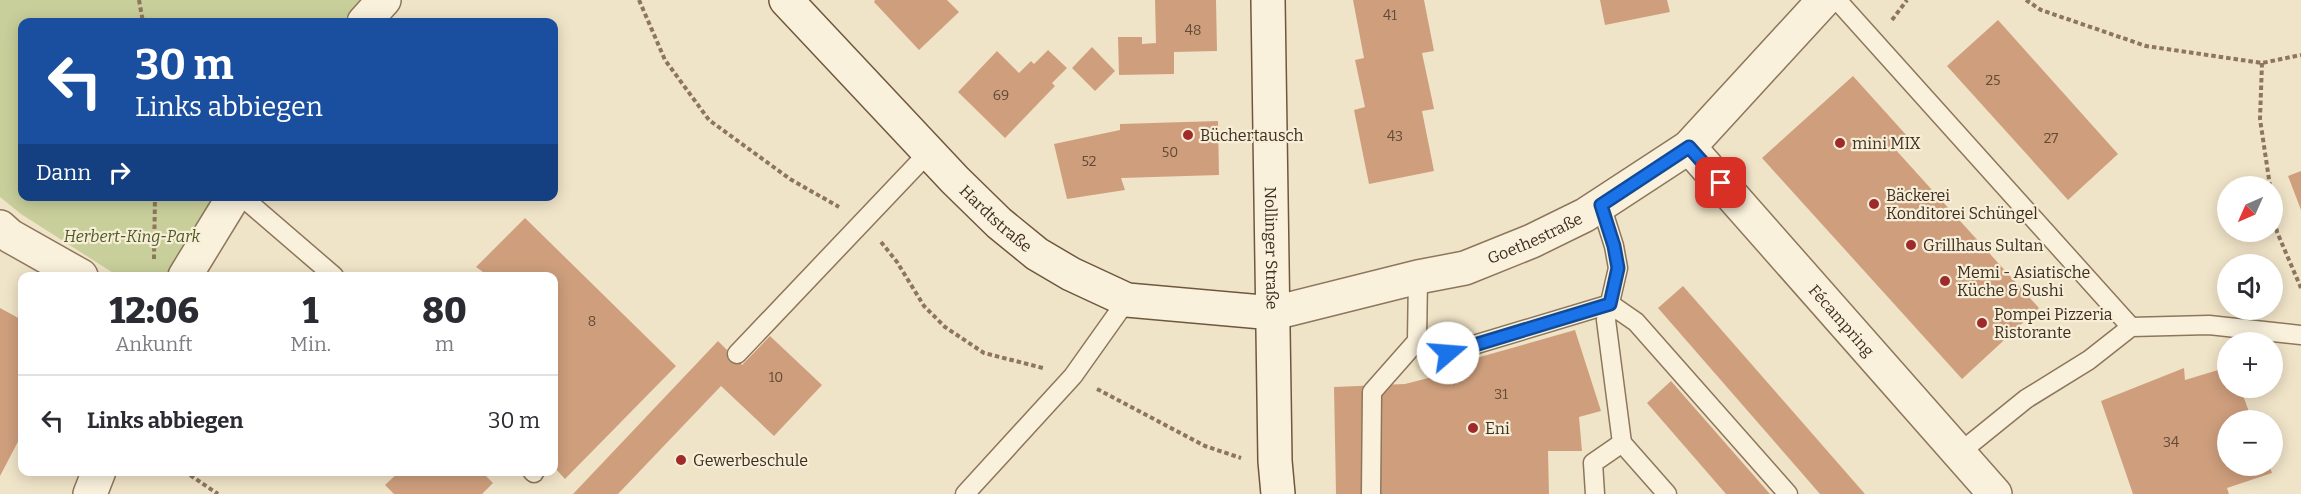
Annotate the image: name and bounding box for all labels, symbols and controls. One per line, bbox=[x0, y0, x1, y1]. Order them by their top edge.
house number: 41 bbox=[1383, 7, 1397, 24]
house number: 48 bbox=[1185, 22, 1201, 39]
text: 30 m bbox=[135, 40, 234, 90]
icon: left bbox=[36, 42, 114, 120]
house number: 25 bbox=[1985, 72, 2001, 89]
house number: 69 bbox=[993, 87, 1009, 104]
text: Links abbiegen bbox=[135, 91, 323, 123]
place label: Büchertausch bbox=[1200, 126, 1304, 145]
marker: Büchertausch bbox=[1181, 128, 1195, 142]
house number: 43 bbox=[1387, 128, 1403, 145]
house number: 27 bbox=[2044, 130, 2058, 147]
place label: mini MIX bbox=[1852, 134, 1921, 153]
marker: mini MIX bbox=[1833, 136, 1847, 150]
house number: 50 bbox=[1162, 144, 1178, 161]
house number: 52 bbox=[1082, 153, 1096, 170]
icon: right bbox=[103, 156, 136, 189]
pin bbox=[1695, 157, 1746, 208]
text: Dann bbox=[36, 159, 91, 186]
icon: arrive bbox=[1704, 166, 1737, 199]
north arrow bbox=[2217, 176, 2283, 242]
map controls bbox=[2217, 176, 2283, 476]
street label: Hardtstraße bbox=[956, 181, 1036, 256]
street label: Nollinger Straße bbox=[1261, 186, 1282, 310]
place label: Bäckerei Konditorei Schüngel bbox=[1886, 186, 2038, 223]
marker: Bäckerei Konditorei Schüngel bbox=[1867, 197, 1881, 211]
street label: Goethestraße bbox=[1485, 209, 1585, 268]
park label: Herbert-King-Park bbox=[64, 227, 201, 246]
place label: Grillhaus Sultan bbox=[1923, 236, 2044, 255]
marker: Grillhaus Sultan bbox=[1904, 238, 1918, 252]
button: sound bbox=[2217, 254, 2283, 320]
place label: Memi - Asiatische Küche & Sushi bbox=[1957, 263, 2090, 300]
marker: Memi - Asiatische Küche & Sushi bbox=[1938, 274, 1952, 288]
street label: Fécampring bbox=[1805, 281, 1878, 360]
text: 12:06 bbox=[109, 289, 199, 333]
text: 1 bbox=[303, 289, 319, 333]
text: 80 bbox=[422, 289, 467, 333]
place label: Pompei Pizzeria Ristorante bbox=[1994, 305, 2113, 342]
house number: 8 bbox=[588, 313, 596, 330]
marker: Pompei Pizzeria Ristorante bbox=[1975, 316, 1989, 330]
position arrow bbox=[1416, 321, 1480, 385]
text: Ankunft bbox=[116, 332, 193, 356]
text: Min. bbox=[290, 332, 331, 356]
text: m bbox=[435, 332, 454, 356]
button: + bbox=[2217, 332, 2283, 398]
house number: 10 bbox=[769, 369, 783, 386]
house number: 31 bbox=[1494, 386, 1508, 403]
icon: left bbox=[36, 404, 69, 437]
text: Links abbiegen bbox=[87, 407, 244, 434]
text: 30 m bbox=[488, 407, 540, 434]
button: − bbox=[2217, 410, 2283, 476]
place label: Eni bbox=[1485, 419, 1510, 438]
marker: Eni bbox=[1466, 421, 1480, 435]
house number: 34 bbox=[2163, 434, 2179, 451]
place label: Gewerbeschule bbox=[693, 451, 808, 470]
marker: Gewerbeschule bbox=[674, 453, 688, 467]

